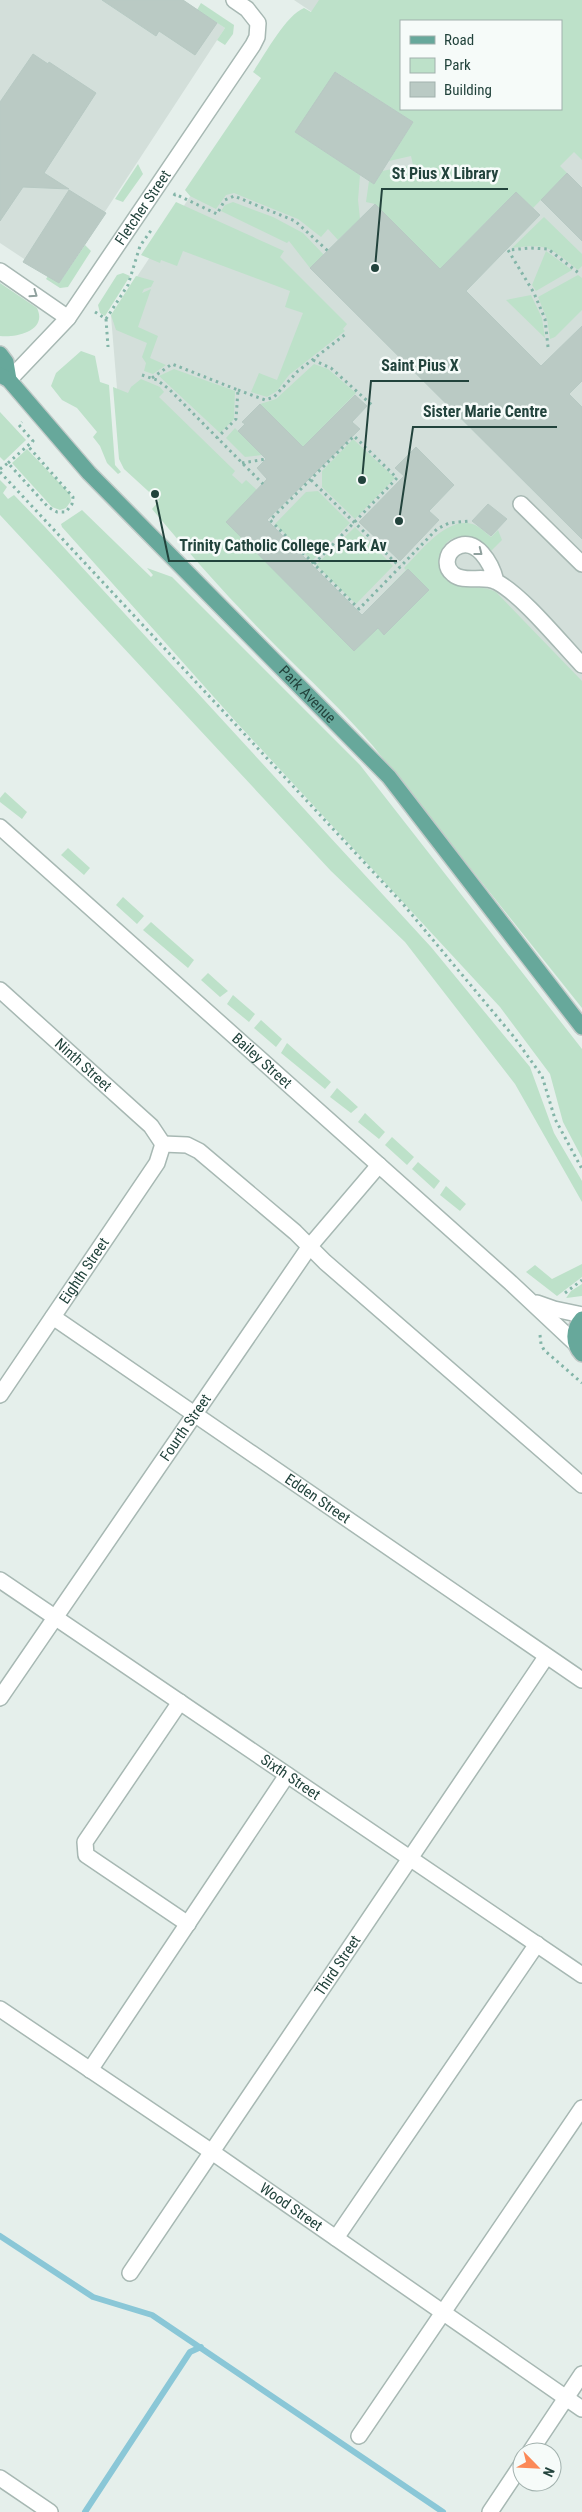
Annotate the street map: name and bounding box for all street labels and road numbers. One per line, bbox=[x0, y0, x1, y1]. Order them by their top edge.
street label: Fletcher Street bbox=[111, 167, 175, 248]
street label: Park Avenue bbox=[275, 662, 340, 727]
street label: Bailey Street bbox=[228, 1029, 296, 1092]
street label: Ninth Street bbox=[51, 1035, 115, 1095]
street label: Eighth Street bbox=[55, 1234, 113, 1307]
street label: Fourth Street bbox=[156, 1391, 215, 1464]
street label: Edden Street bbox=[282, 1470, 354, 1527]
street label: Sixth Street bbox=[257, 1751, 324, 1804]
street label: Third Street bbox=[311, 1932, 364, 1999]
street label: Wood Street bbox=[256, 2179, 326, 2235]

